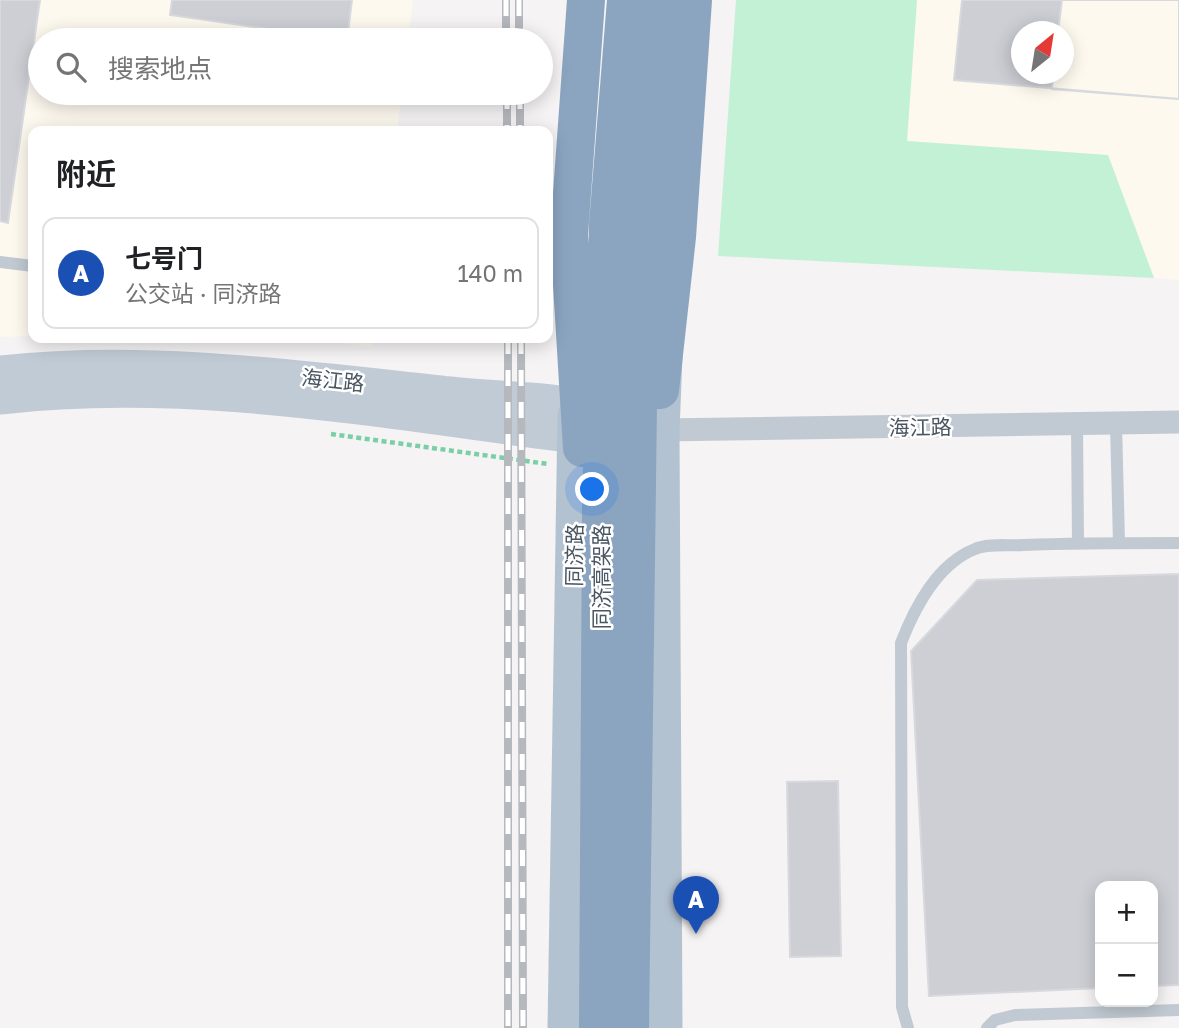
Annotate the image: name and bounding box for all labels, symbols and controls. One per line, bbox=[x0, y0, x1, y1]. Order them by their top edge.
north arrow bbox=[1011, 21, 1074, 84]
search box bbox=[28, 28, 553, 105]
icon: search bbox=[52, 48, 90, 86]
text: 搜索地点 bbox=[108, 53, 212, 84]
text: 附近 bbox=[56, 156, 116, 192]
text: 七号门 bbox=[125, 243, 203, 274]
text: A bbox=[73, 259, 89, 287]
text: 140 m bbox=[457, 259, 523, 287]
text: 公交站 · 同济路 bbox=[125, 279, 281, 307]
street label: 海江路 bbox=[300, 364, 366, 396]
street label: 海江路 bbox=[888, 413, 952, 441]
your location bbox=[575, 472, 609, 506]
street label: 同济路 bbox=[560, 523, 588, 587]
street label: 同济高架路 bbox=[588, 525, 614, 630]
pin: A bbox=[673, 876, 719, 934]
map controls bbox=[1095, 881, 1158, 1007]
button: + bbox=[1095, 881, 1158, 944]
button: − bbox=[1095, 944, 1158, 1007]

